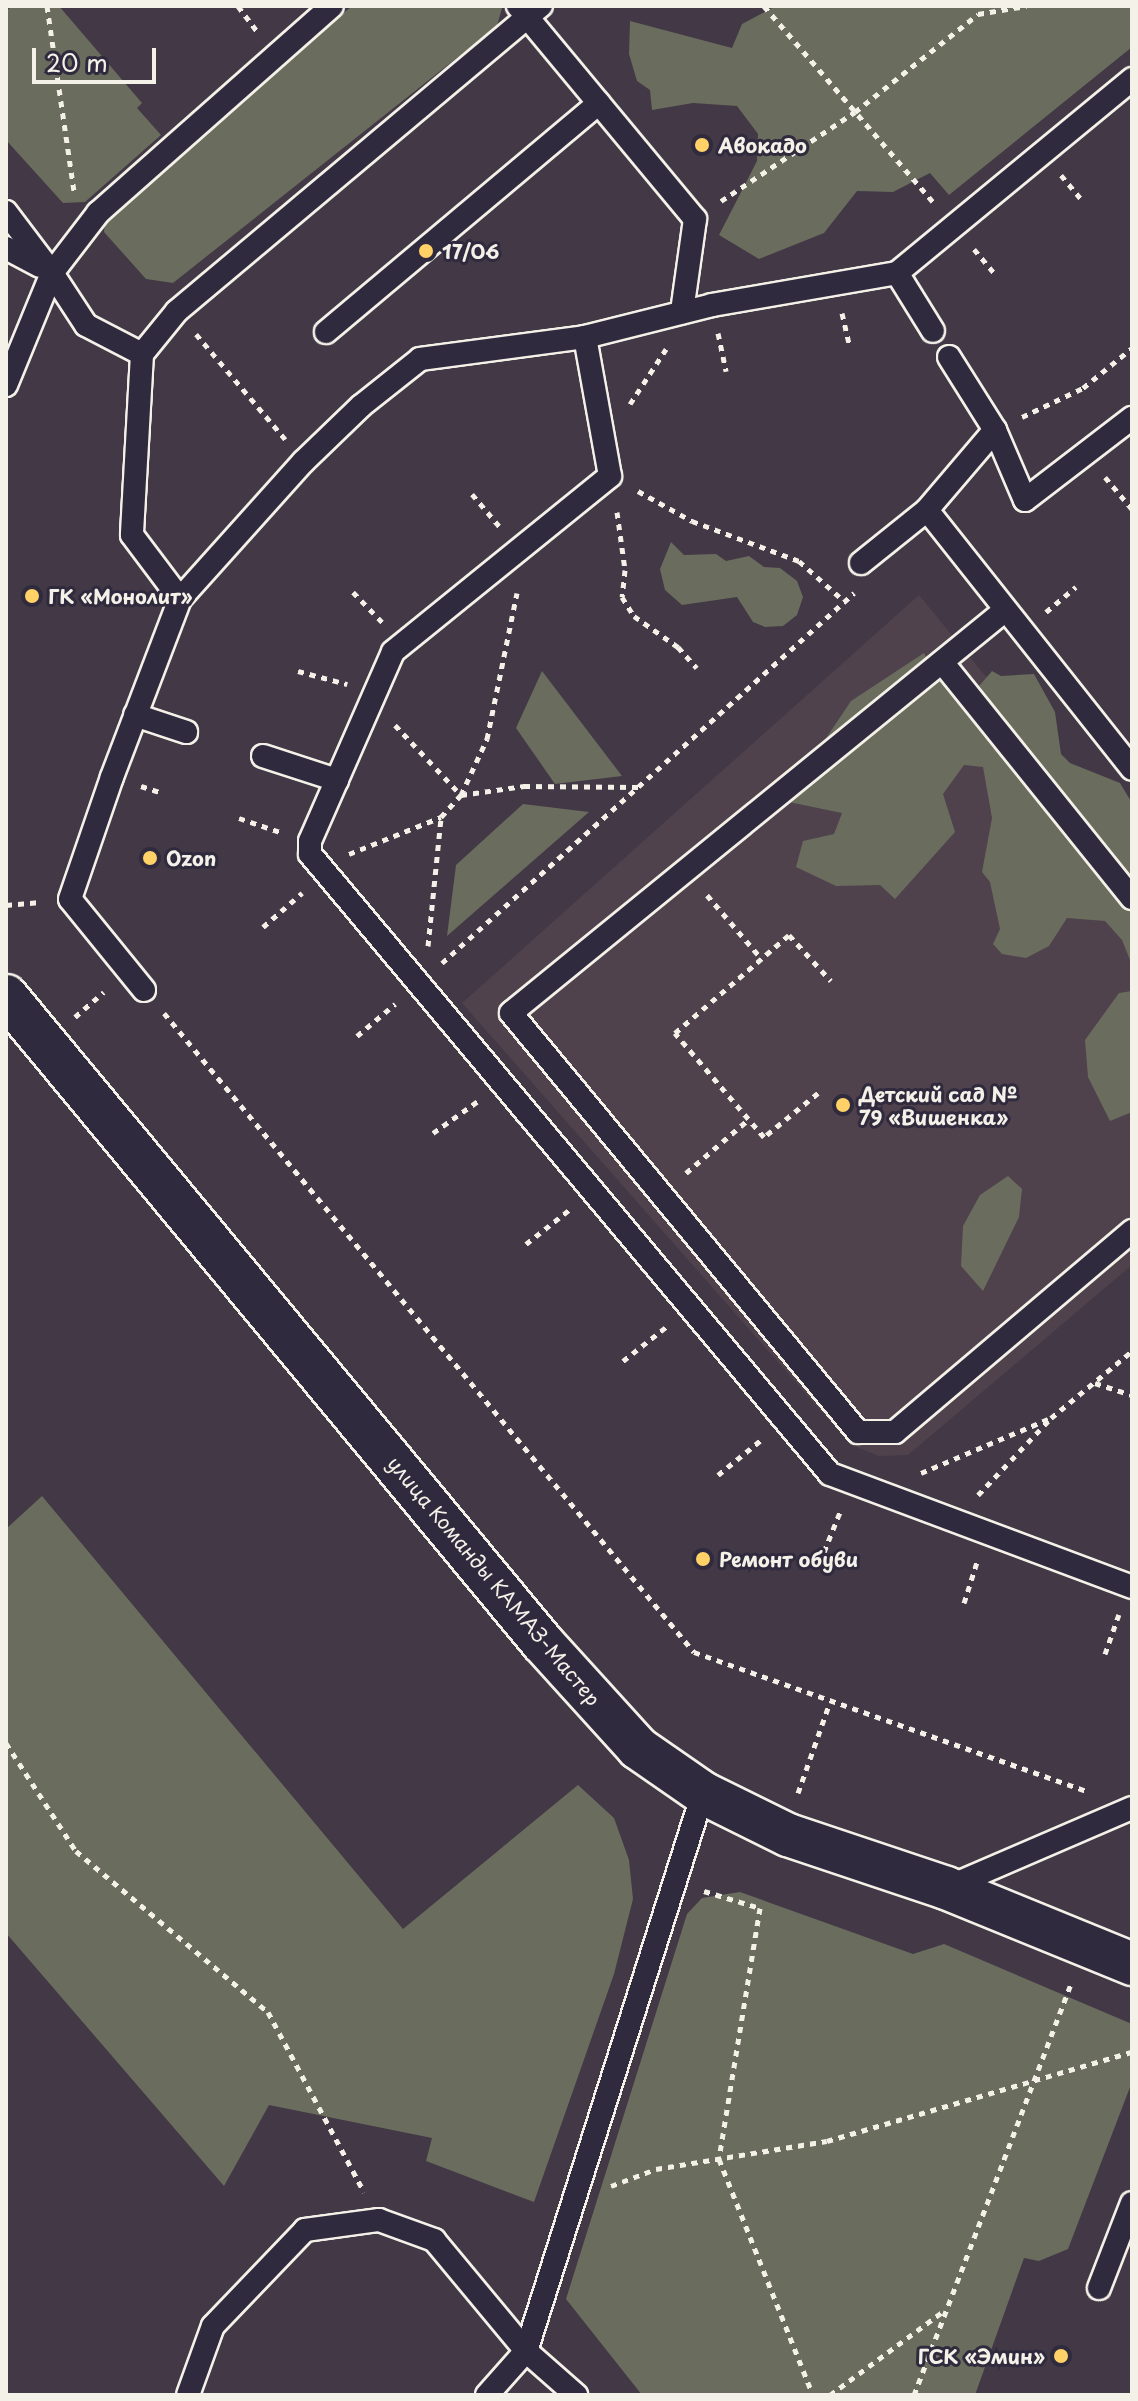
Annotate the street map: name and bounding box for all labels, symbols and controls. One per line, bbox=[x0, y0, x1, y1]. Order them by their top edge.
scale bar bbox=[36, 32, 160, 82]
text: 20 m bbox=[46, 44, 108, 80]
place label: Авокадо bbox=[718, 133, 807, 157]
marker: Авокадо bbox=[693, 136, 711, 154]
place label: 17/06 bbox=[442, 239, 499, 263]
marker: 17/06 bbox=[417, 242, 435, 260]
place label: ГК «Монолит» bbox=[48, 584, 192, 608]
marker: ГК «Монолит» bbox=[23, 587, 41, 605]
place label: Ozon bbox=[166, 846, 216, 870]
marker: Ozon bbox=[141, 849, 159, 867]
place label: Детский сад № 79 «Вишенка» bbox=[859, 1082, 1018, 1129]
marker: Детский сад № 79 «Вишенка» bbox=[834, 1096, 852, 1114]
street label: улица Команды КАМАЗ-Мастер bbox=[382, 1451, 606, 1711]
place label: Ремонт обуви bbox=[719, 1547, 859, 1571]
marker: Ремонт обуви bbox=[694, 1550, 712, 1568]
place label: ГСК «Эмин» bbox=[918, 2344, 1045, 2368]
marker: ГСК «Эмин» bbox=[1052, 2347, 1070, 2365]

